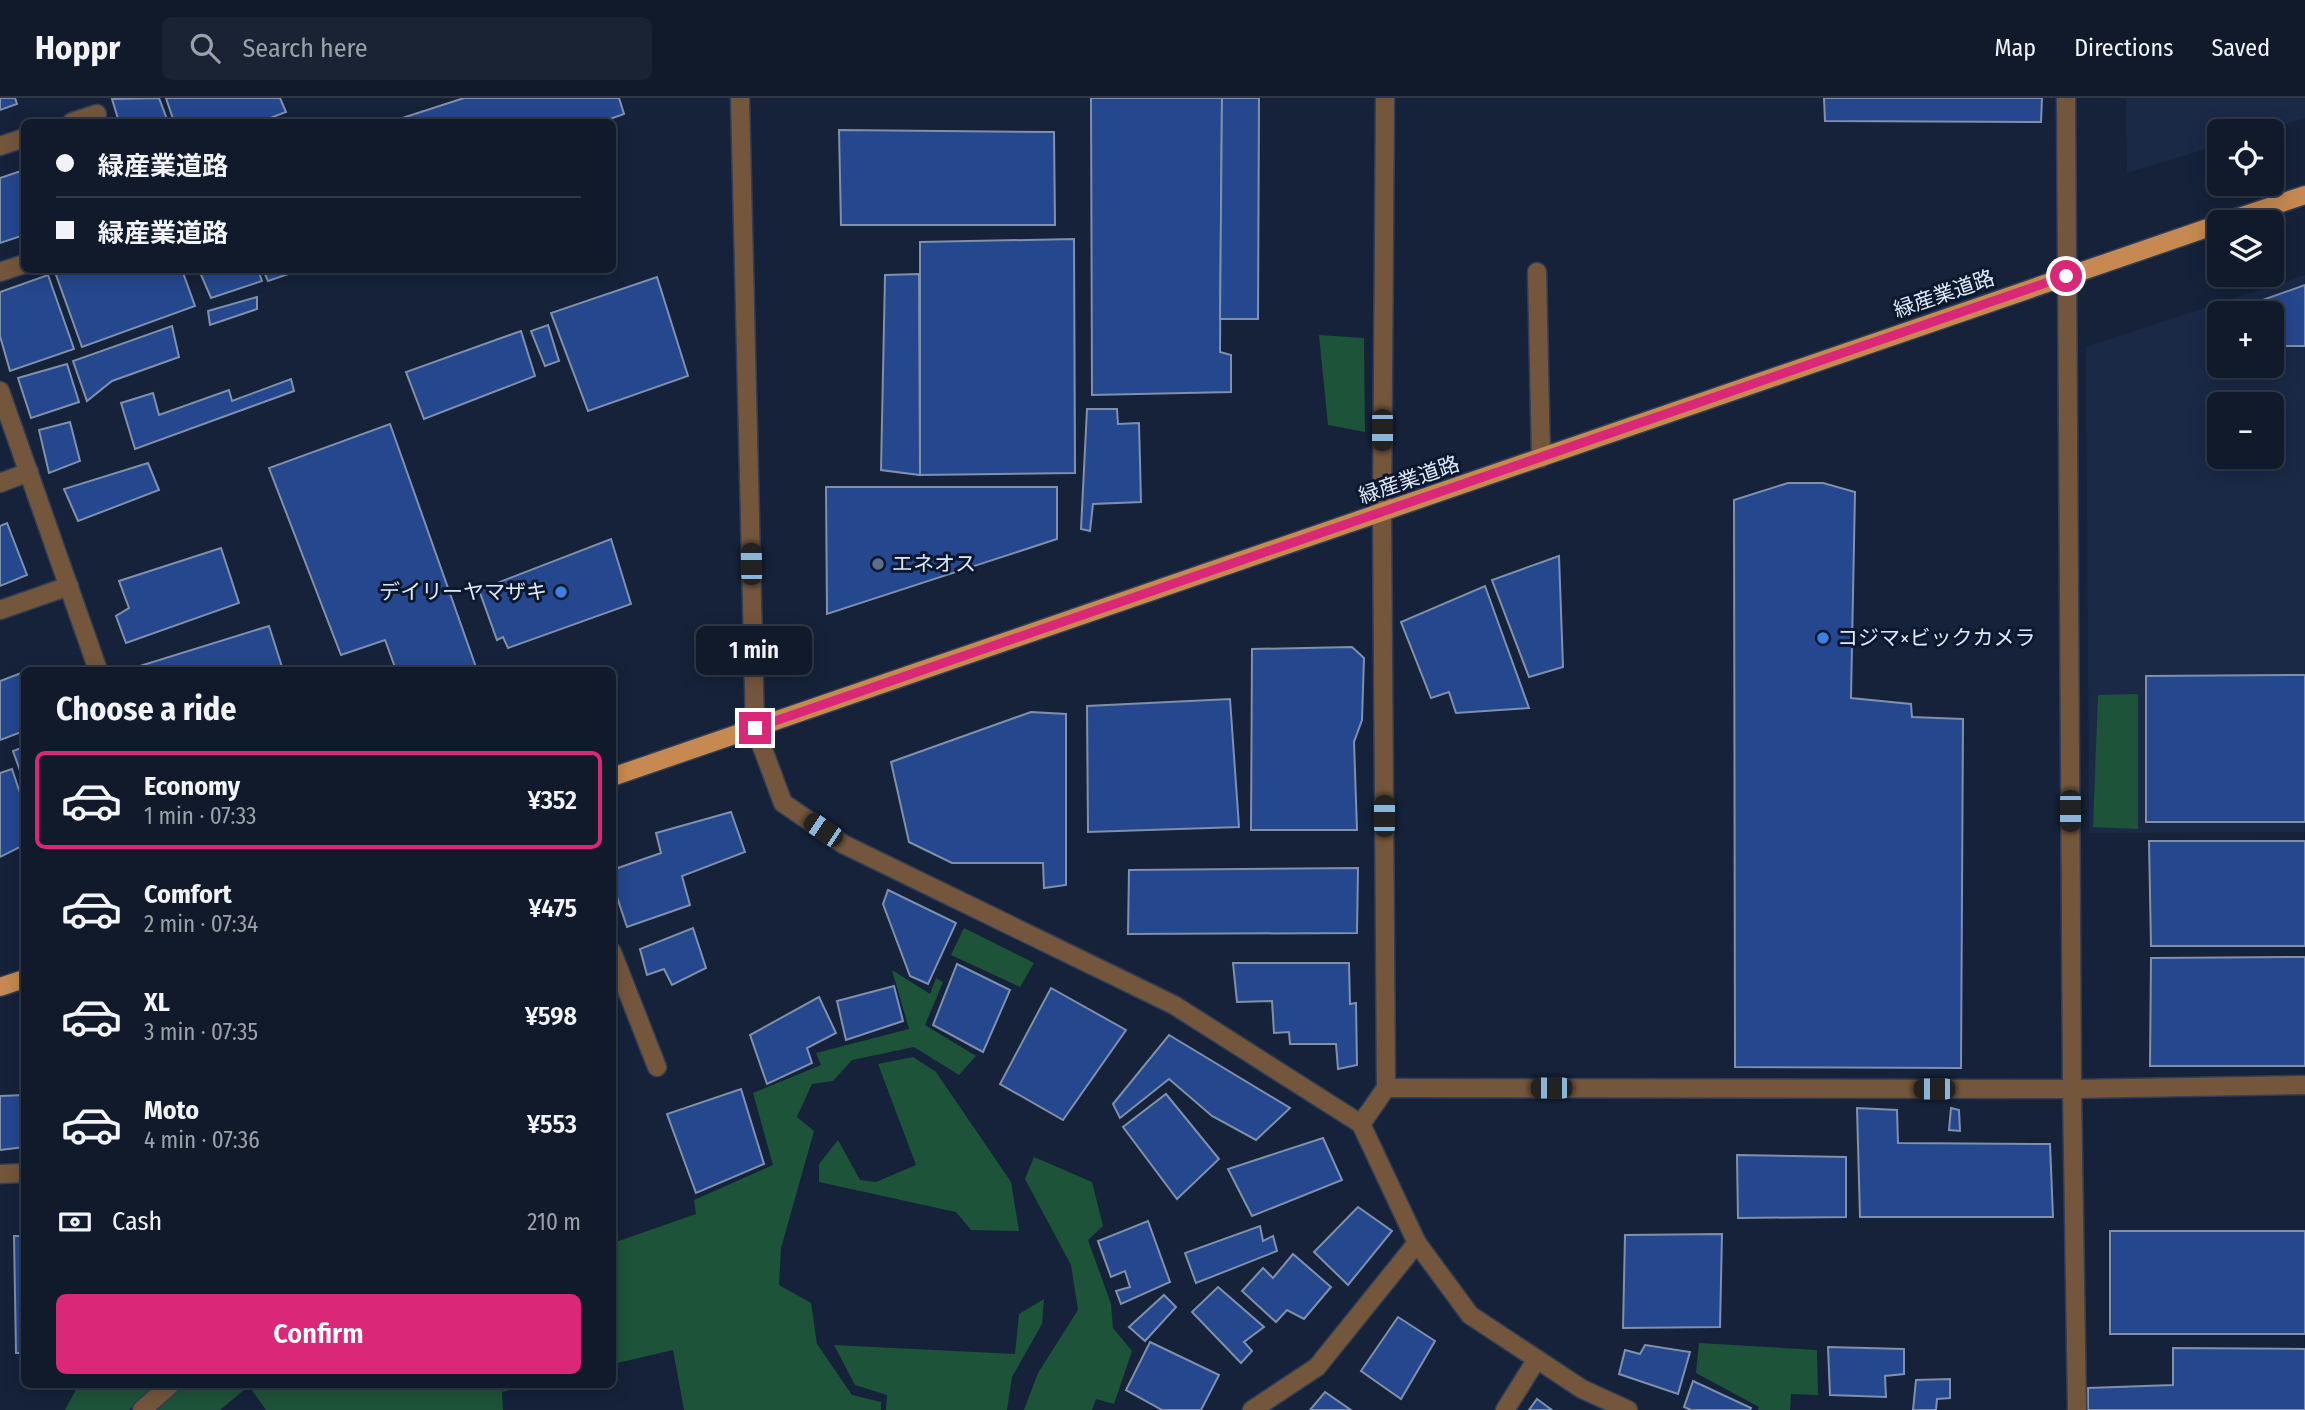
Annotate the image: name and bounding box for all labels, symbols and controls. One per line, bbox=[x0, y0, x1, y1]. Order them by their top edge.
search box bbox=[162, 17, 652, 80]
text: Hoppr bbox=[35, 28, 120, 68]
icon: search bbox=[186, 29, 224, 67]
text: Search here bbox=[242, 33, 368, 64]
text: Map bbox=[1995, 34, 2036, 62]
text: Directions bbox=[2074, 34, 2173, 62]
text: Saved bbox=[2211, 34, 2270, 62]
map controls bbox=[2207, 119, 2284, 469]
button: locate bbox=[2207, 119, 2284, 196]
text: 緑産業道路 bbox=[98, 151, 228, 182]
button: layers bbox=[2207, 210, 2284, 287]
text: 緑産業道路 bbox=[98, 218, 228, 249]
route start bbox=[2050, 260, 2082, 292]
street label: 緑産業道路 bbox=[1890, 265, 1998, 323]
button: + bbox=[2207, 301, 2284, 378]
button: − bbox=[2207, 392, 2284, 469]
car bbox=[1372, 409, 1393, 451]
street label: 緑産業道路 bbox=[1355, 451, 1463, 509]
car bbox=[741, 543, 762, 585]
place label: エネオス bbox=[892, 551, 976, 577]
marker: エネオス bbox=[870, 556, 886, 572]
place label: デイリーヤマザキ bbox=[379, 579, 547, 605]
marker: デイリーヤマザキ bbox=[553, 584, 569, 600]
place label: コジマ×ビックカメラ bbox=[1837, 625, 2036, 651]
callout: 1 min bbox=[697, 626, 813, 676]
marker: コジマ×ビックカメラ bbox=[1815, 630, 1831, 646]
text: 1 min bbox=[729, 636, 779, 664]
text: Choose a ride bbox=[56, 690, 237, 728]
route end bbox=[739, 712, 771, 744]
icon: car bbox=[60, 769, 123, 832]
text: Economy bbox=[144, 771, 240, 802]
text: ¥352 bbox=[528, 785, 577, 816]
car bbox=[2060, 790, 2081, 832]
car bbox=[1374, 795, 1395, 837]
text: 1 min · 07:33 bbox=[144, 802, 256, 830]
car bbox=[800, 810, 847, 850]
icon: car bbox=[60, 877, 123, 940]
text: Comfort bbox=[144, 879, 232, 910]
text: ¥475 bbox=[528, 893, 577, 924]
text: 2 min · 07:34 bbox=[144, 910, 258, 938]
icon: car bbox=[60, 985, 123, 1048]
text: XL bbox=[144, 987, 170, 1018]
text: ¥598 bbox=[525, 1001, 577, 1032]
text: 3 min · 07:35 bbox=[144, 1018, 258, 1046]
car bbox=[1531, 1078, 1573, 1099]
car bbox=[1914, 1079, 1956, 1100]
icon: car bbox=[60, 1093, 123, 1156]
text: Moto bbox=[144, 1095, 199, 1126]
text: ¥553 bbox=[527, 1109, 577, 1140]
text: 4 min · 07:36 bbox=[144, 1126, 260, 1154]
icon: cash bbox=[56, 1203, 94, 1241]
text: Cash bbox=[112, 1206, 162, 1237]
text: 210 m bbox=[527, 1208, 581, 1236]
button: Confirm bbox=[56, 1294, 581, 1374]

